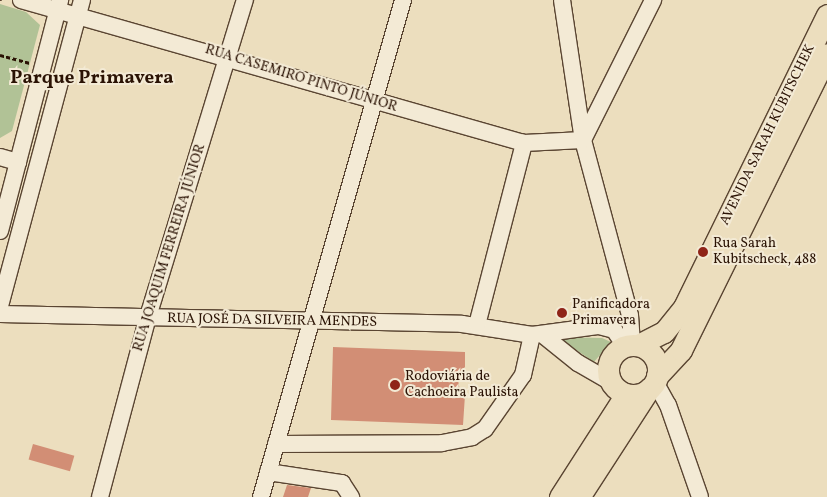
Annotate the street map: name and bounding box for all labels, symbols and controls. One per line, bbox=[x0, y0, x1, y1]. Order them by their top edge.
street label: RUA CASEMIRO PINTO JÚNIOR bbox=[203, 42, 399, 116]
street label: AVENIDA SARAH KUBITSCHEK bbox=[717, 42, 819, 228]
district label: Parque Primavera bbox=[10, 68, 174, 90]
street label: RUA JOAQUIM FERREIRA JÚNIOR bbox=[130, 142, 210, 354]
place label: Rua Sarah Kubitscheck, 488 bbox=[713, 236, 816, 268]
marker: Rua Sarah Kubitscheck, 488 bbox=[697, 246, 709, 258]
place label: Panificadora Primavera bbox=[572, 297, 650, 330]
marker: Panificadora Primavera bbox=[556, 307, 568, 319]
street label: RUA JOSÉ DA SILVEIRA MENDES bbox=[167, 311, 377, 331]
place label: Rodoviária de Cachoeira Paulista bbox=[405, 369, 519, 402]
marker: Rodoviária de Cachoeira Paulista bbox=[389, 379, 401, 391]

